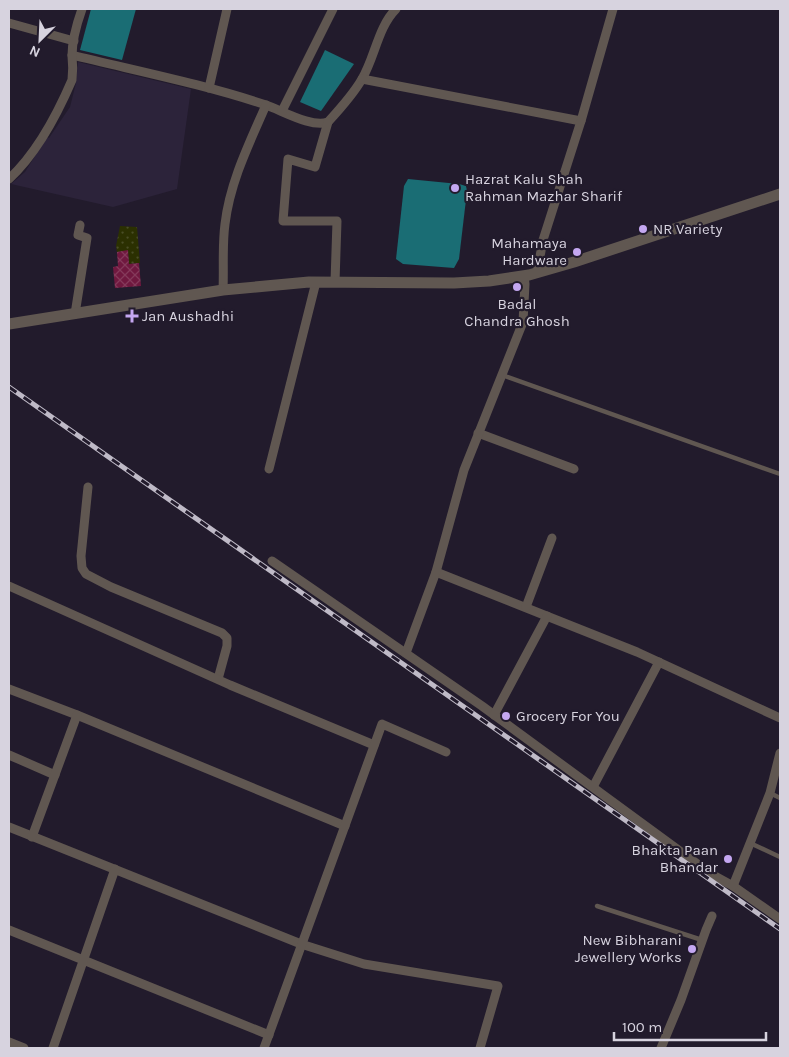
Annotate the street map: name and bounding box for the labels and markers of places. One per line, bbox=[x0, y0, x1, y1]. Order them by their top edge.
place label: Hazrat Kalu Shah Rahman Mazhar Sharif bbox=[465, 170, 623, 205]
marker: Hazrat Kalu Shah Rahman Mazhar Sharif bbox=[449, 182, 461, 194]
place label: NR Variety bbox=[653, 220, 722, 238]
marker: NR Variety bbox=[637, 223, 649, 235]
place label: Mahamaya Hardware bbox=[491, 234, 567, 269]
marker: Mahamaya Hardware bbox=[571, 246, 583, 258]
marker: Badal Chandra Ghosh bbox=[511, 281, 523, 293]
place label: Badal Chandra Ghosh bbox=[464, 295, 570, 330]
place label: Jan Aushadhi bbox=[142, 307, 234, 325]
marker: Jan Aushadhi bbox=[126, 310, 138, 322]
place label: Grocery For You bbox=[516, 707, 620, 725]
marker: Grocery For You bbox=[500, 710, 512, 722]
place label: Bhakta Paan Bhandar bbox=[632, 841, 719, 876]
marker: Bhakta Paan Bhandar bbox=[722, 853, 734, 865]
place label: New Bibharani Jewellery Works bbox=[575, 931, 682, 966]
marker: New Bibharani Jewellery Works bbox=[686, 943, 698, 955]

